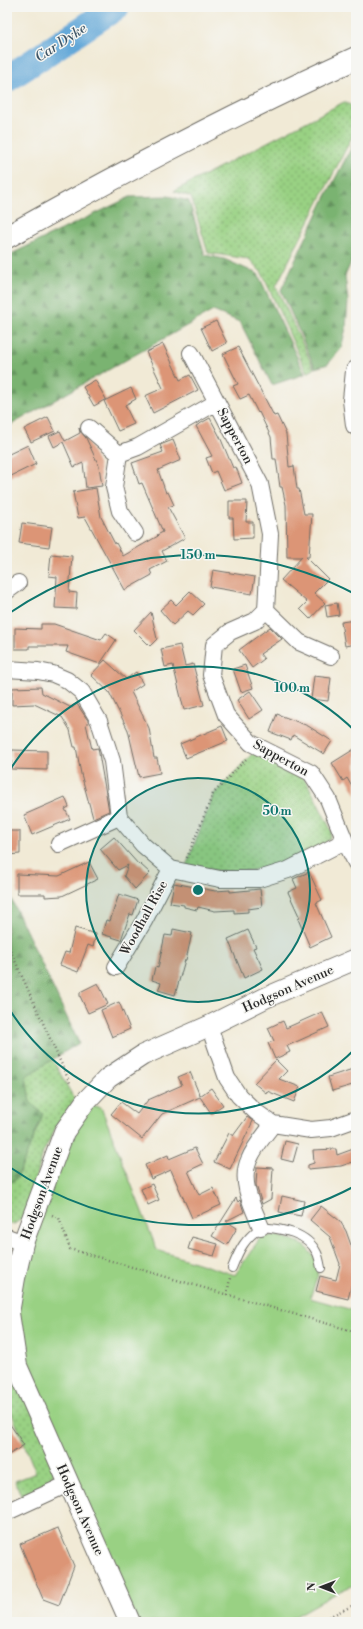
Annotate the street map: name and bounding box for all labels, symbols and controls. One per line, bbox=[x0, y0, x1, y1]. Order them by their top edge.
water label: Car Dyke bbox=[32, 19, 91, 66]
street label: Sapperton bbox=[214, 405, 257, 467]
text: 150 m bbox=[181, 548, 215, 563]
text: 100 m bbox=[274, 681, 310, 696]
street label: Sapperton bbox=[250, 736, 312, 780]
text: 50 m bbox=[262, 804, 292, 819]
street label: Woodhall Rise bbox=[116, 877, 171, 959]
centre of rings bbox=[191, 883, 205, 897]
street label: Hodgson Avenue bbox=[240, 962, 336, 1016]
street label: Hodgson Avenue bbox=[18, 1144, 66, 1242]
street label: Hodgson Avenue bbox=[53, 1462, 107, 1558]
north arrow bbox=[301, 1567, 341, 1607]
text: N bbox=[305, 1582, 319, 1591]

